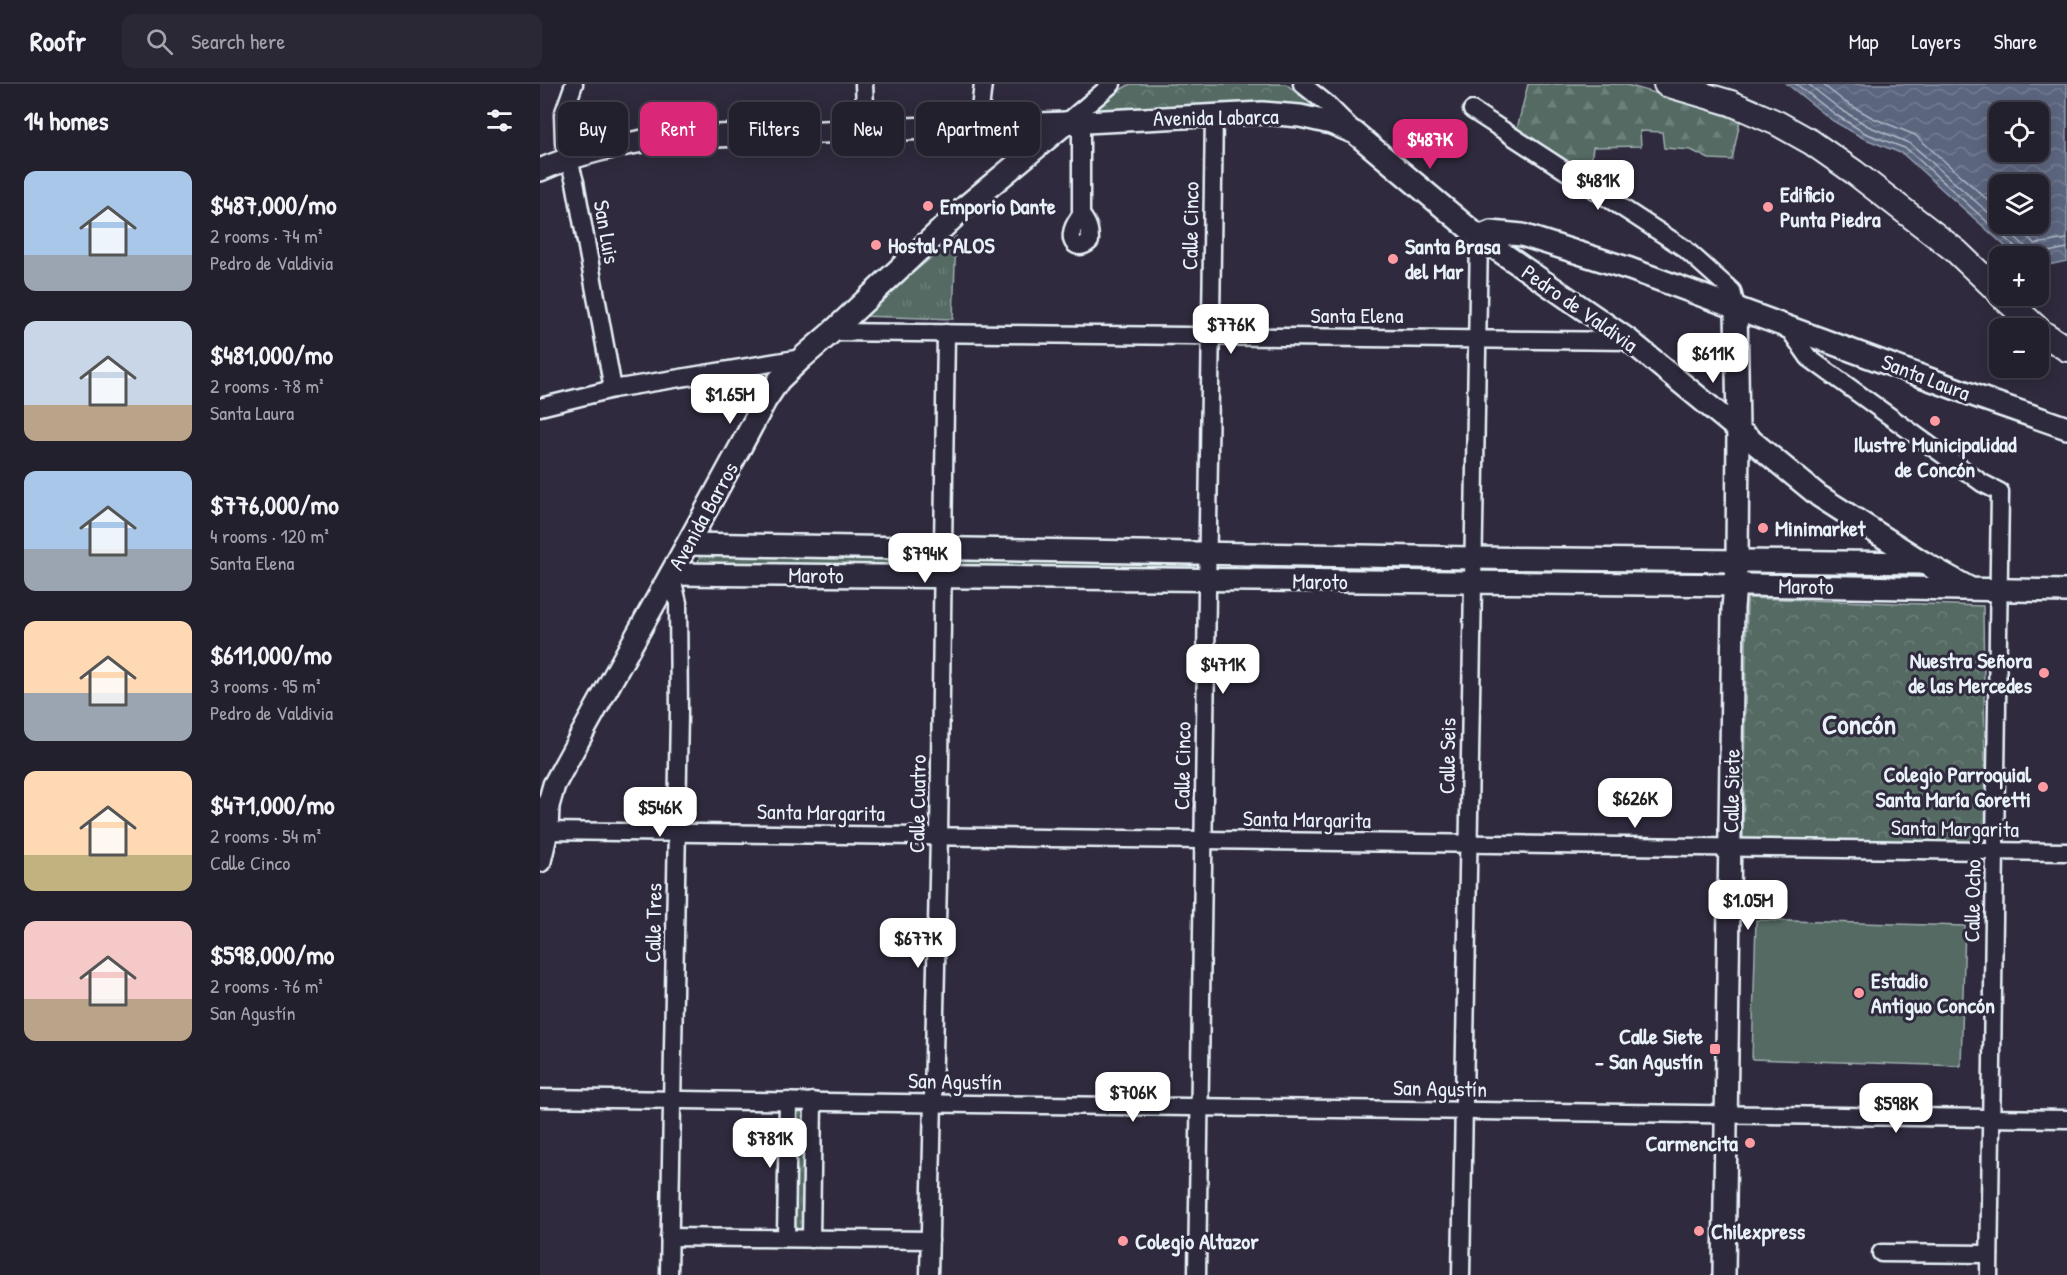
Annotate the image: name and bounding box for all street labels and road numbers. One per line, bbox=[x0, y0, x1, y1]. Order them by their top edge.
street label: Avenida Labarca bbox=[1153, 101, 1279, 133]
street label: Calle Cinco bbox=[1174, 181, 1206, 270]
street label: San Luis bbox=[587, 198, 627, 266]
street label: Pedro de Valdivia bbox=[1516, 257, 1644, 359]
street label: Santa Elena bbox=[1311, 300, 1404, 330]
street label: Santa Laura bbox=[1877, 346, 1975, 408]
street label: Avenida Barros bbox=[661, 456, 745, 576]
street label: Maroto bbox=[788, 560, 844, 590]
street label: Maroto bbox=[1292, 566, 1348, 596]
street label: Maroto bbox=[1778, 571, 1834, 601]
street label: Calle Seis bbox=[1431, 718, 1463, 794]
street label: Calle Cinco bbox=[1166, 721, 1198, 810]
street label: Calle Siete bbox=[1715, 748, 1747, 833]
street label: Calle Cuatro bbox=[901, 754, 933, 853]
street label: Santa Margarita bbox=[757, 796, 886, 828]
street label: Santa Margarita bbox=[1243, 803, 1372, 835]
street label: Santa Margarita bbox=[1891, 812, 2020, 844]
street label: Calle Ocho bbox=[1956, 859, 1988, 943]
street label: Calle Tres bbox=[637, 883, 669, 963]
street label: San Agustín bbox=[908, 1065, 1002, 1097]
street label: San Agustín bbox=[1393, 1072, 1487, 1104]

